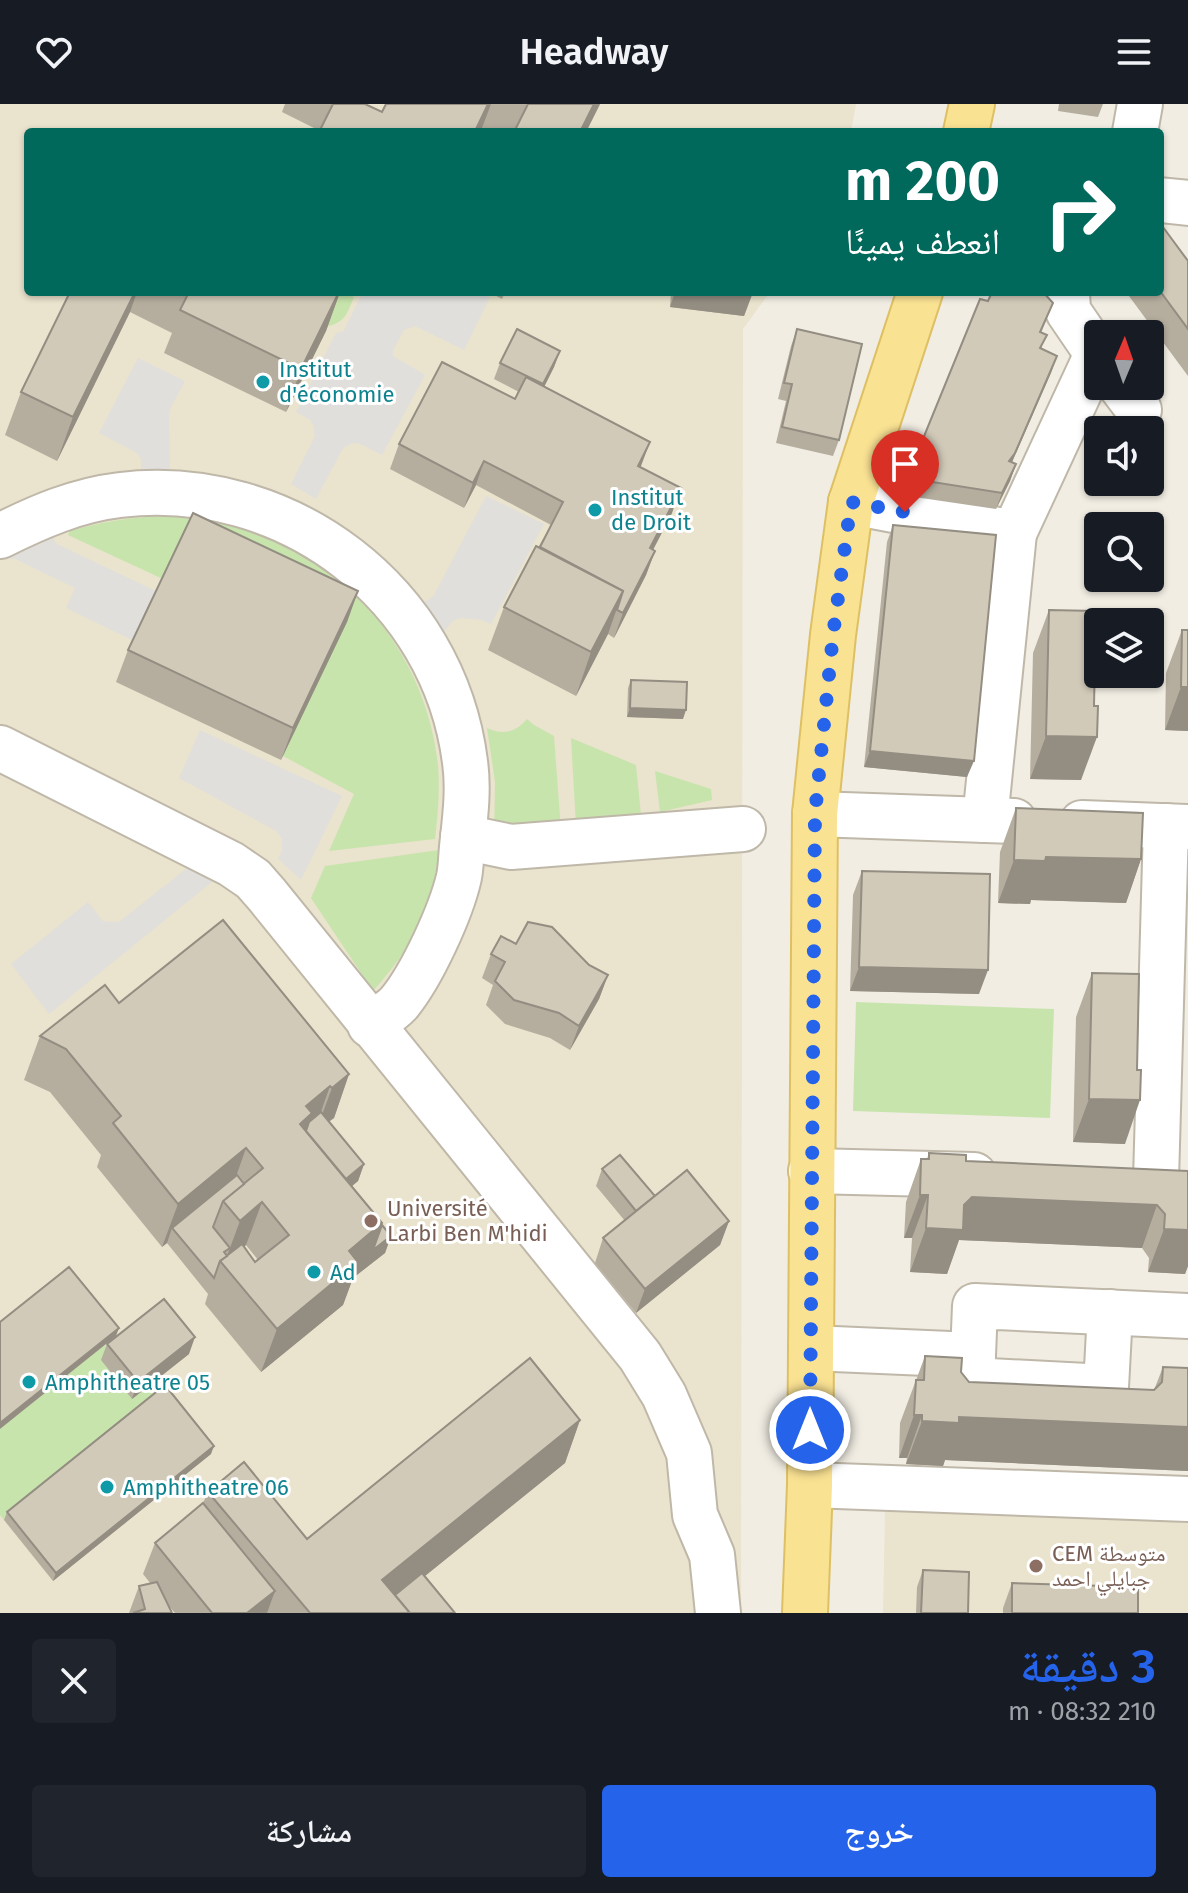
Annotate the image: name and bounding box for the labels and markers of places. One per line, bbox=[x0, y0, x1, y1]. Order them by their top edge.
place label: Institut d'économie bbox=[279, 356, 394, 408]
marker: Institut d'économie bbox=[254, 373, 272, 391]
pin bbox=[871, 430, 939, 512]
place label: Institut de Droit bbox=[611, 484, 691, 536]
marker: Institut de Droit bbox=[586, 501, 604, 519]
place label: Université Larbi Ben M'hidi bbox=[387, 1195, 548, 1247]
marker: Université Larbi Ben M'hidi bbox=[362, 1212, 380, 1230]
place label: Ad bbox=[330, 1259, 356, 1286]
marker: Ad bbox=[305, 1263, 323, 1281]
place label: Amphitheatre 05 bbox=[45, 1369, 210, 1396]
marker: Amphitheatre 05 bbox=[20, 1373, 38, 1391]
place label: Amphitheatre 06 bbox=[123, 1474, 289, 1501]
marker: Amphitheatre 06 bbox=[98, 1478, 116, 1496]
place label: CEM متوسطة جبايلي احمد bbox=[1052, 1540, 1166, 1596]
marker: CEM متوسطة جبايلي احمد bbox=[1027, 1557, 1045, 1575]

